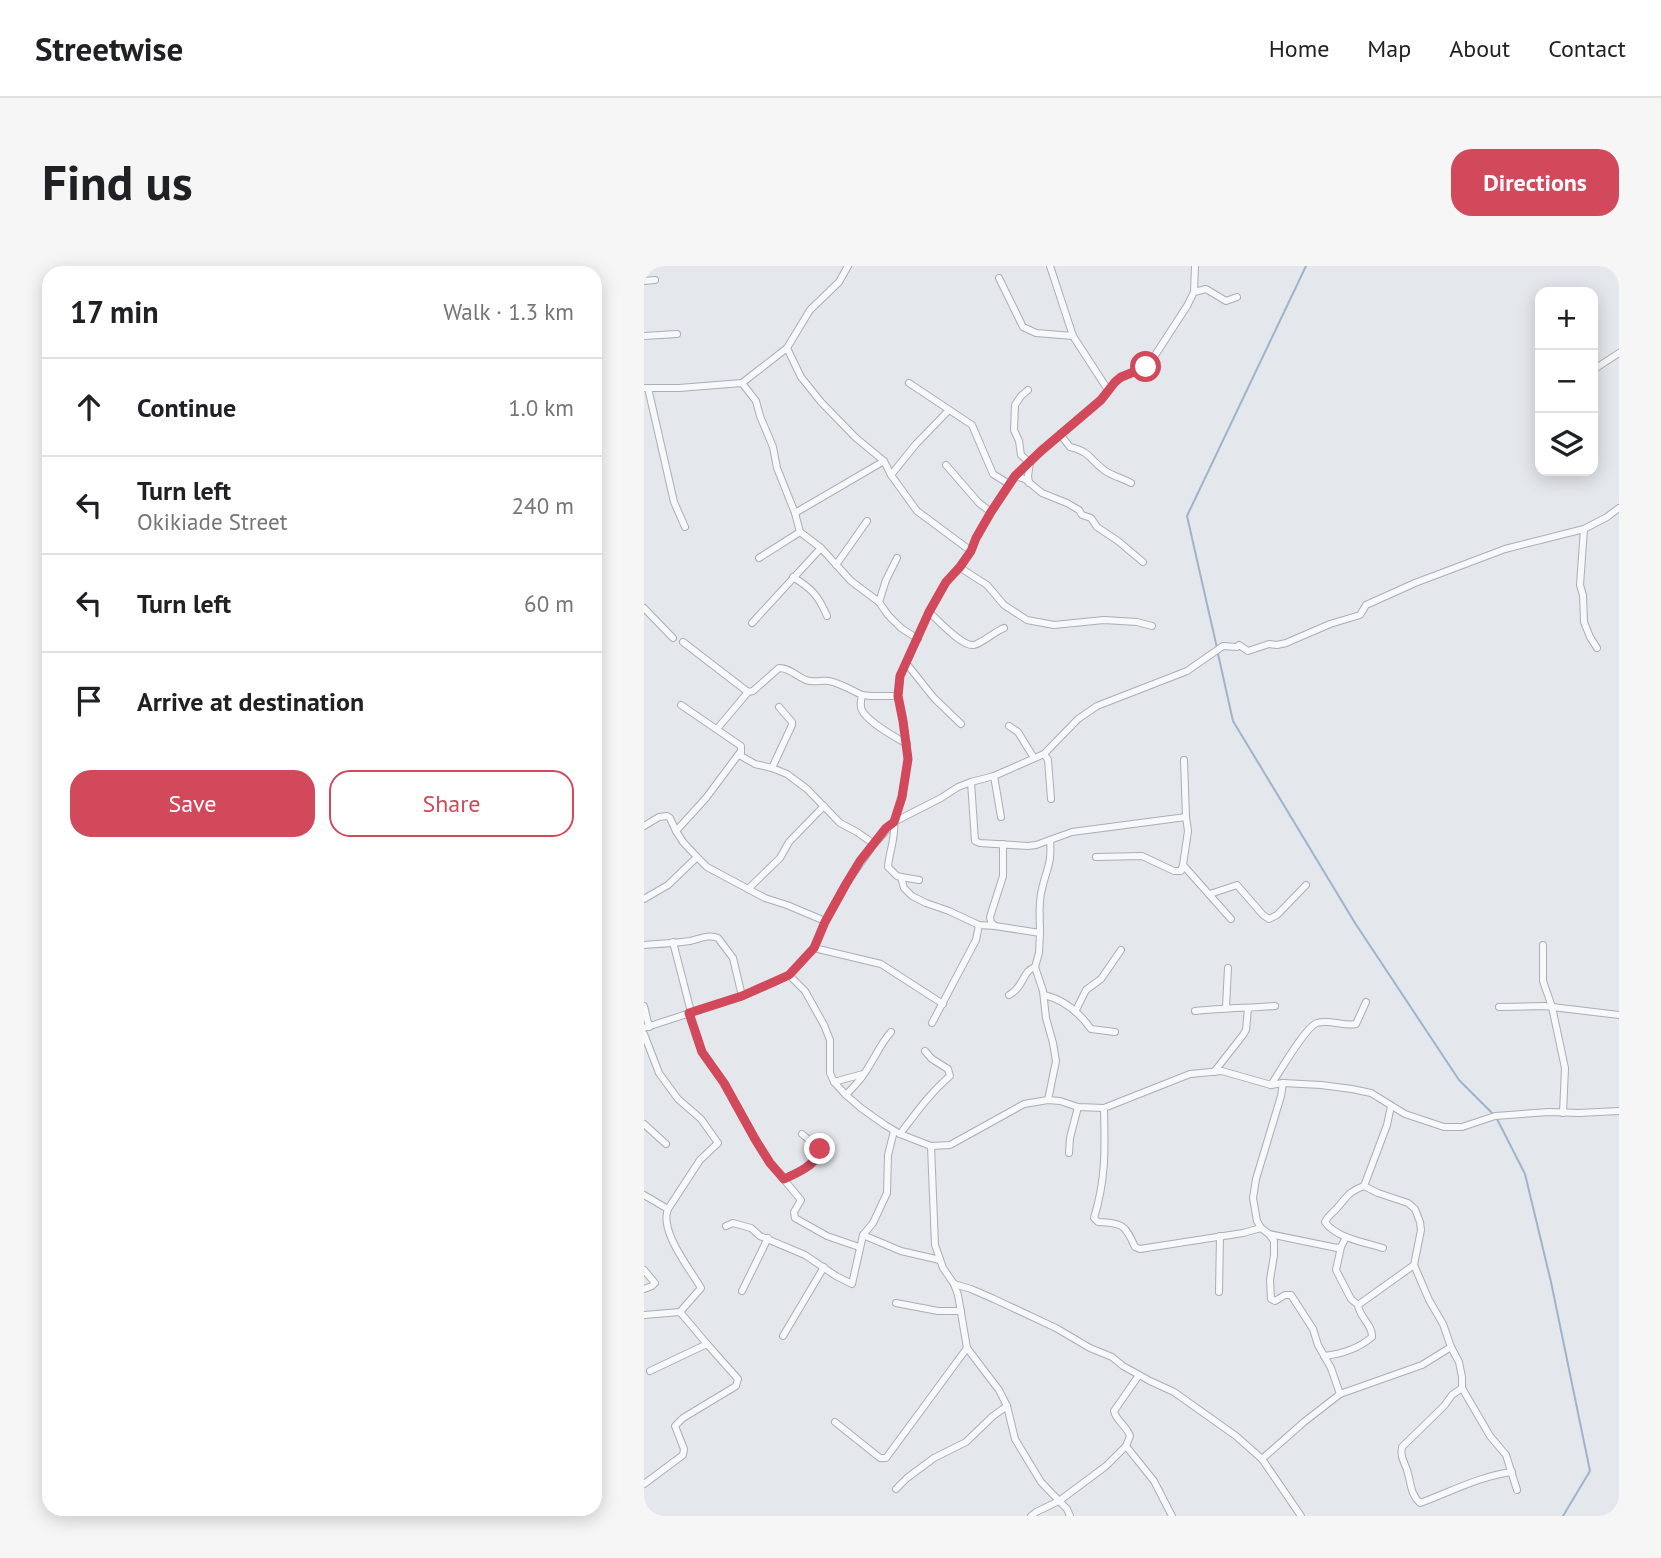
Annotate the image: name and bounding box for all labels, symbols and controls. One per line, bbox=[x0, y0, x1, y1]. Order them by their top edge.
text: Streetwise bbox=[35, 27, 183, 70]
text: Home bbox=[1269, 33, 1329, 64]
text: Map bbox=[1367, 33, 1411, 64]
text: About bbox=[1449, 33, 1510, 64]
text: Contact bbox=[1548, 33, 1626, 64]
button: Directions bbox=[1451, 149, 1619, 216]
text: Find us bbox=[42, 150, 193, 214]
map controls bbox=[1535, 287, 1598, 476]
button: + bbox=[1535, 287, 1598, 350]
text: 17 min bbox=[70, 292, 159, 331]
text: Walk · 1.3 km bbox=[443, 297, 574, 326]
button: − bbox=[1535, 350, 1598, 413]
route start bbox=[1130, 351, 1161, 382]
icon: ahead bbox=[70, 388, 108, 426]
text: Continue bbox=[137, 391, 236, 424]
text: 1.0 km bbox=[508, 393, 574, 422]
button: layers bbox=[1535, 413, 1598, 476]
text: Turn left bbox=[137, 474, 231, 507]
icon: left bbox=[70, 486, 108, 524]
text: 240 m bbox=[512, 491, 574, 520]
text: Okikiade Street bbox=[137, 507, 287, 536]
icon: left bbox=[70, 584, 108, 622]
text: Turn left bbox=[137, 587, 231, 620]
text: 60 m bbox=[524, 589, 574, 618]
icon: arrive bbox=[70, 682, 108, 720]
text: Arrive at destination bbox=[137, 685, 364, 718]
button: Save bbox=[70, 770, 315, 837]
button: Share bbox=[329, 770, 574, 837]
route end bbox=[804, 1133, 835, 1164]

